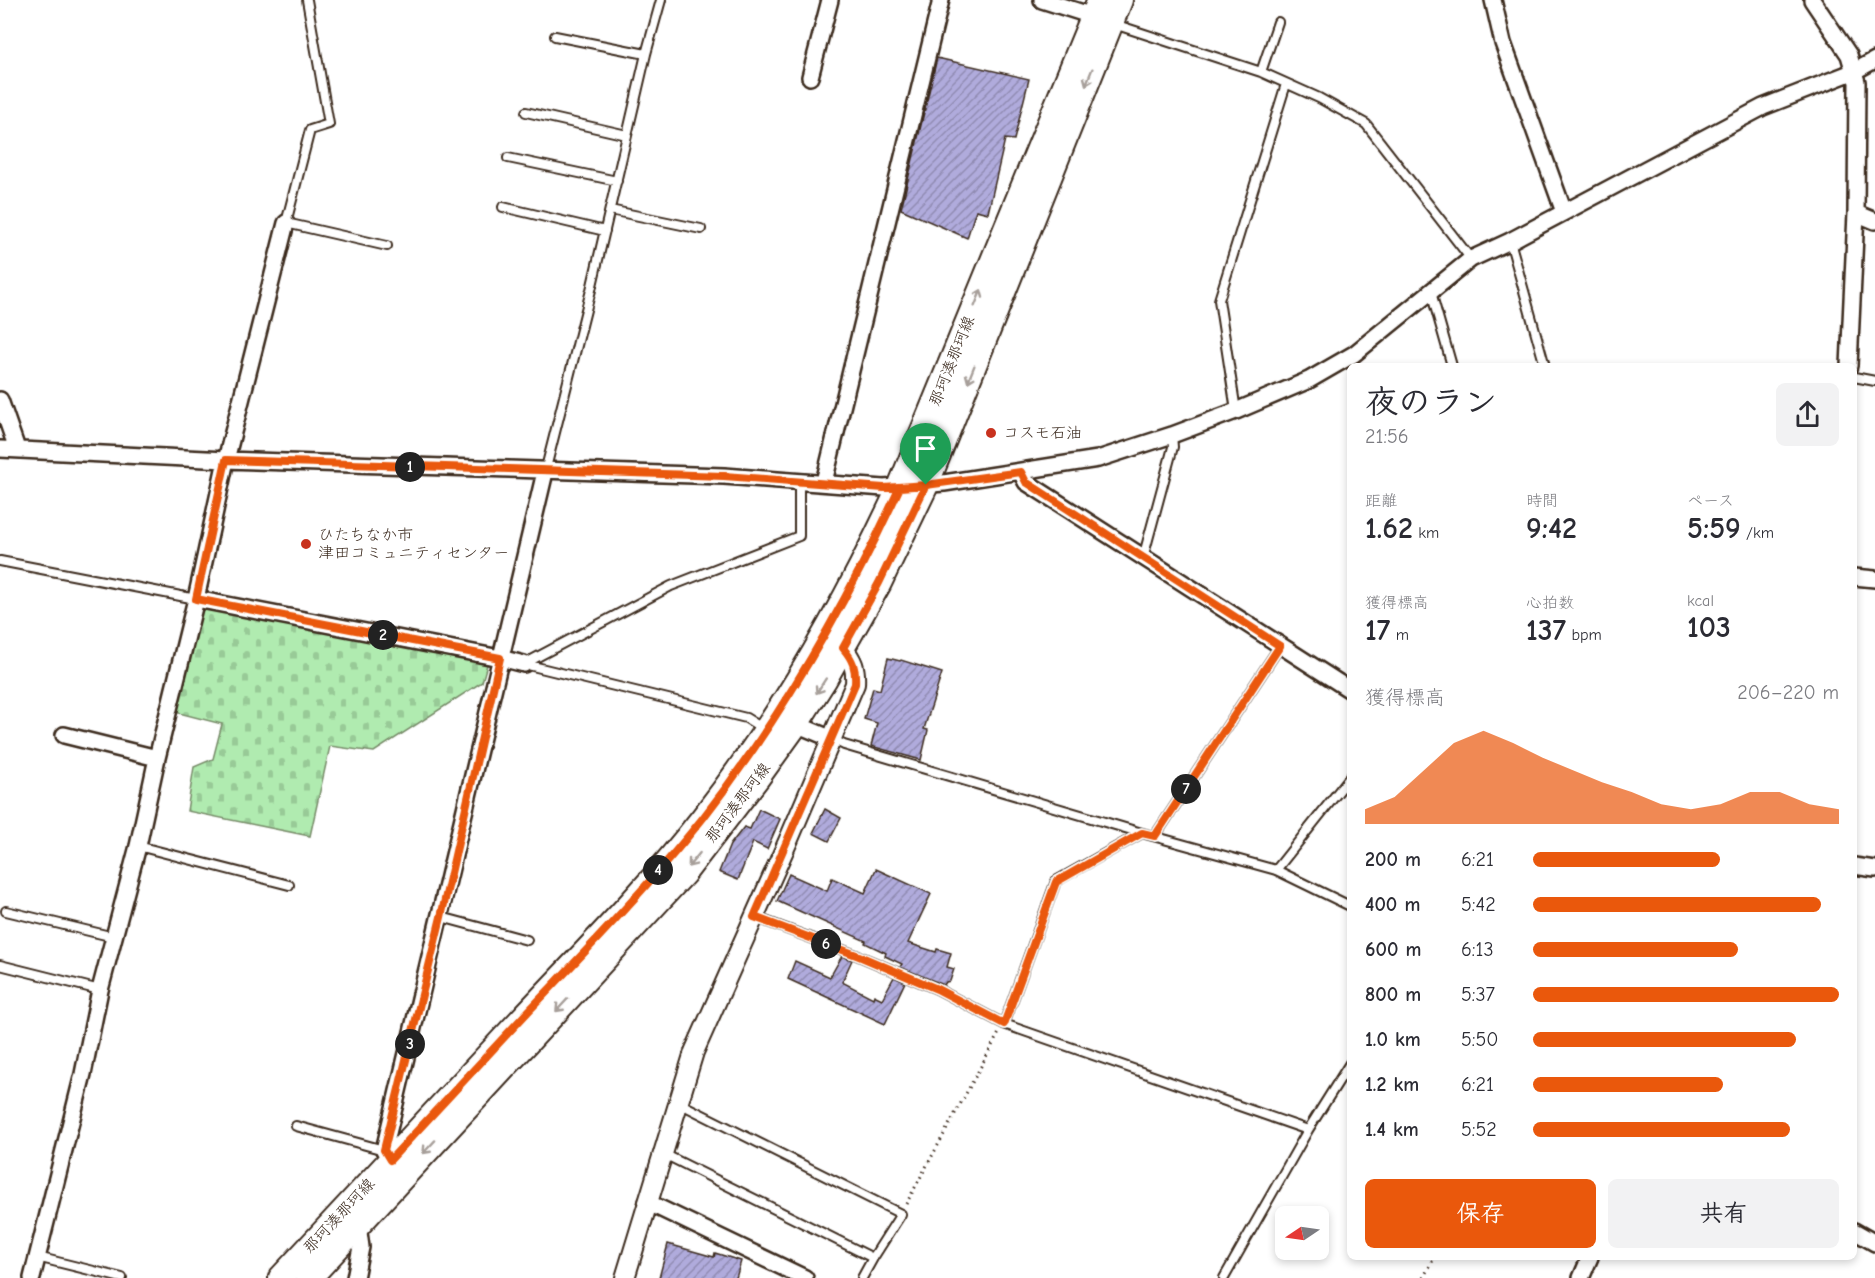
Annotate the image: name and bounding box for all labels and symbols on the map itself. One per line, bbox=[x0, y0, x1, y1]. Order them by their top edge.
one-way arrow bbox=[1083, 67, 1094, 85]
one-way arrow bbox=[974, 289, 985, 307]
street label: 那珂湊那珂線 bbox=[926, 313, 978, 409]
one-way arrow bbox=[965, 365, 976, 383]
pin bbox=[900, 423, 951, 485]
place label: コスモ石油 bbox=[1003, 424, 1082, 442]
marker: コスモ石油 bbox=[984, 426, 998, 440]
pin: 1 bbox=[395, 452, 425, 482]
place label: ひたちなか市 津田コミュニティセンター bbox=[318, 526, 509, 562]
marker: ひたちなか市 津田コミュニティセンター bbox=[299, 537, 313, 551]
pin: 2 bbox=[368, 620, 398, 650]
one-way arrow bbox=[814, 677, 826, 694]
street label: 那珂湊那珂線 bbox=[702, 759, 774, 847]
pin: 7 bbox=[1171, 774, 1201, 804]
one-way arrow bbox=[687, 852, 700, 868]
pin: 4 bbox=[643, 855, 673, 885]
pin: 6 bbox=[811, 929, 841, 959]
one-way arrow bbox=[555, 997, 570, 1012]
pin: 3 bbox=[395, 1029, 425, 1059]
one-way arrow bbox=[423, 1139, 437, 1154]
street label: 那珂湊那珂線 bbox=[300, 1175, 378, 1257]
north arrow bbox=[1275, 1206, 1329, 1260]

